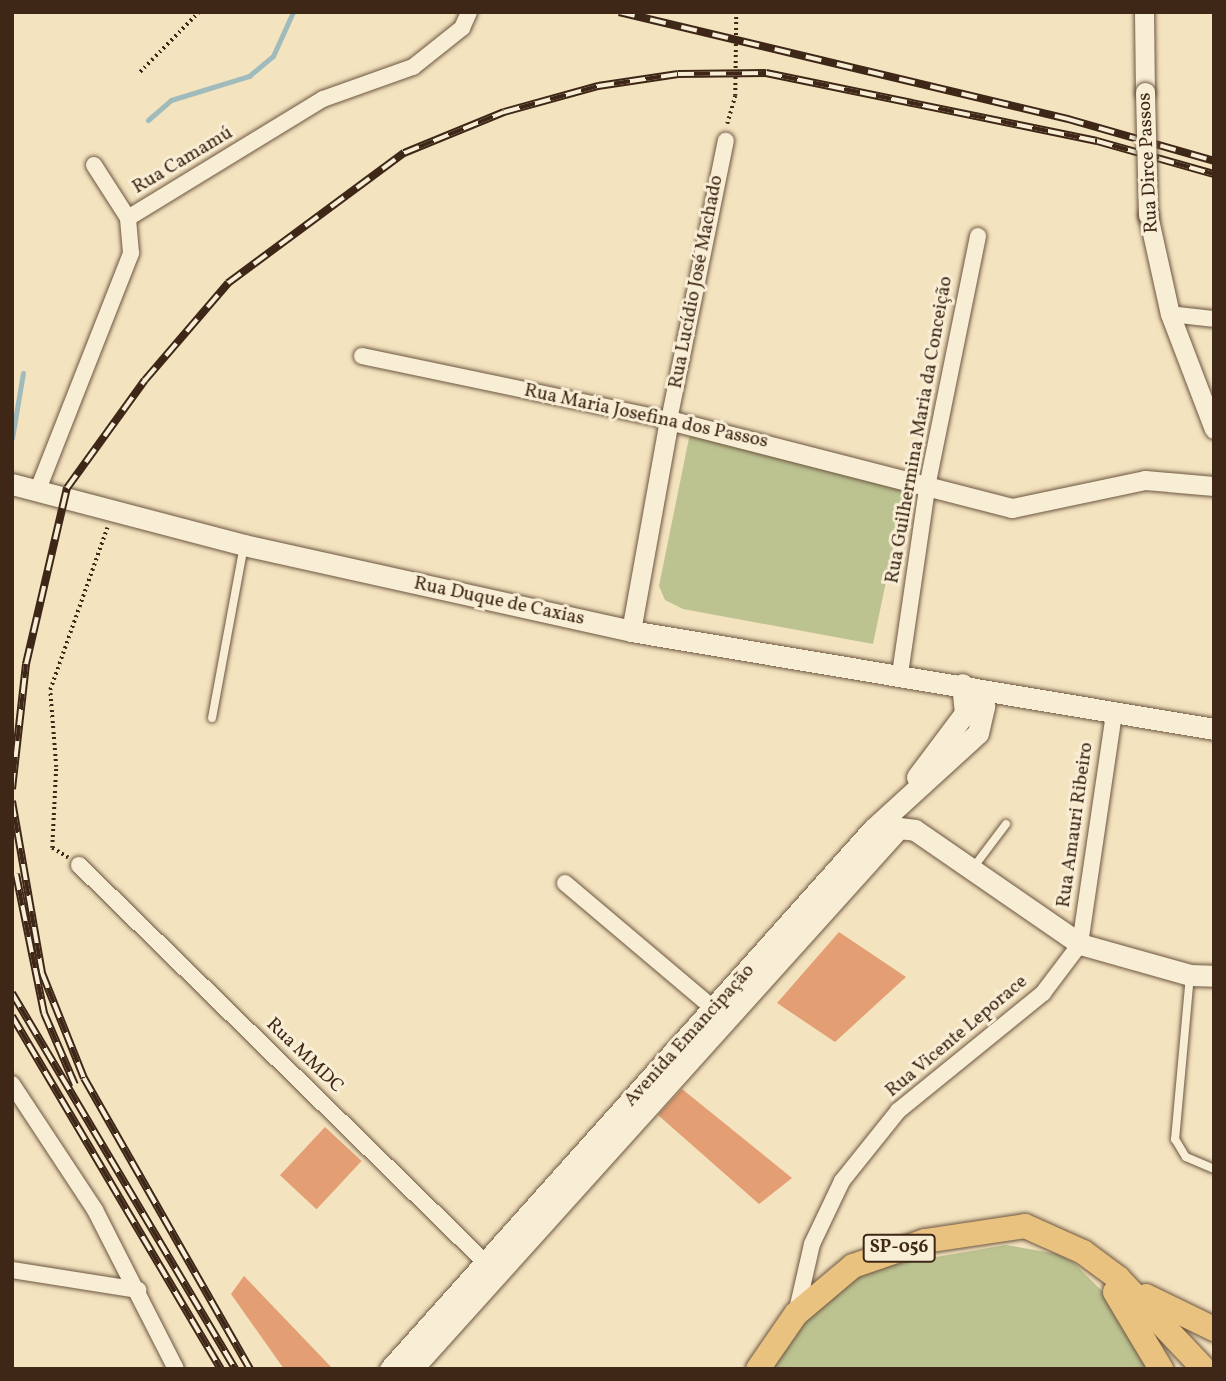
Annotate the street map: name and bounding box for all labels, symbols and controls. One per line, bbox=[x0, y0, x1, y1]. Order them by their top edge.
street label: Rua Dirce Passos bbox=[1134, 92, 1164, 234]
street label: Rua Camamú bbox=[129, 122, 237, 200]
street label: Rua Lucídio José Machado bbox=[665, 173, 729, 391]
street label: Rua Guilhermina Maria da Conceição bbox=[882, 275, 958, 585]
street label: Rua Maria Josefina dos Passos bbox=[522, 380, 770, 454]
street label: Rua Duque de Caxias bbox=[412, 573, 586, 631]
street label: Rua Amauri Ribeiro bbox=[1053, 741, 1099, 909]
street label: Avenida Emancipação bbox=[620, 960, 760, 1112]
street label: Rua Vicente Leporace bbox=[881, 971, 1033, 1103]
street label: Rua MMDC bbox=[261, 1014, 347, 1098]
road number: SP-056 bbox=[862, 1233, 936, 1262]

